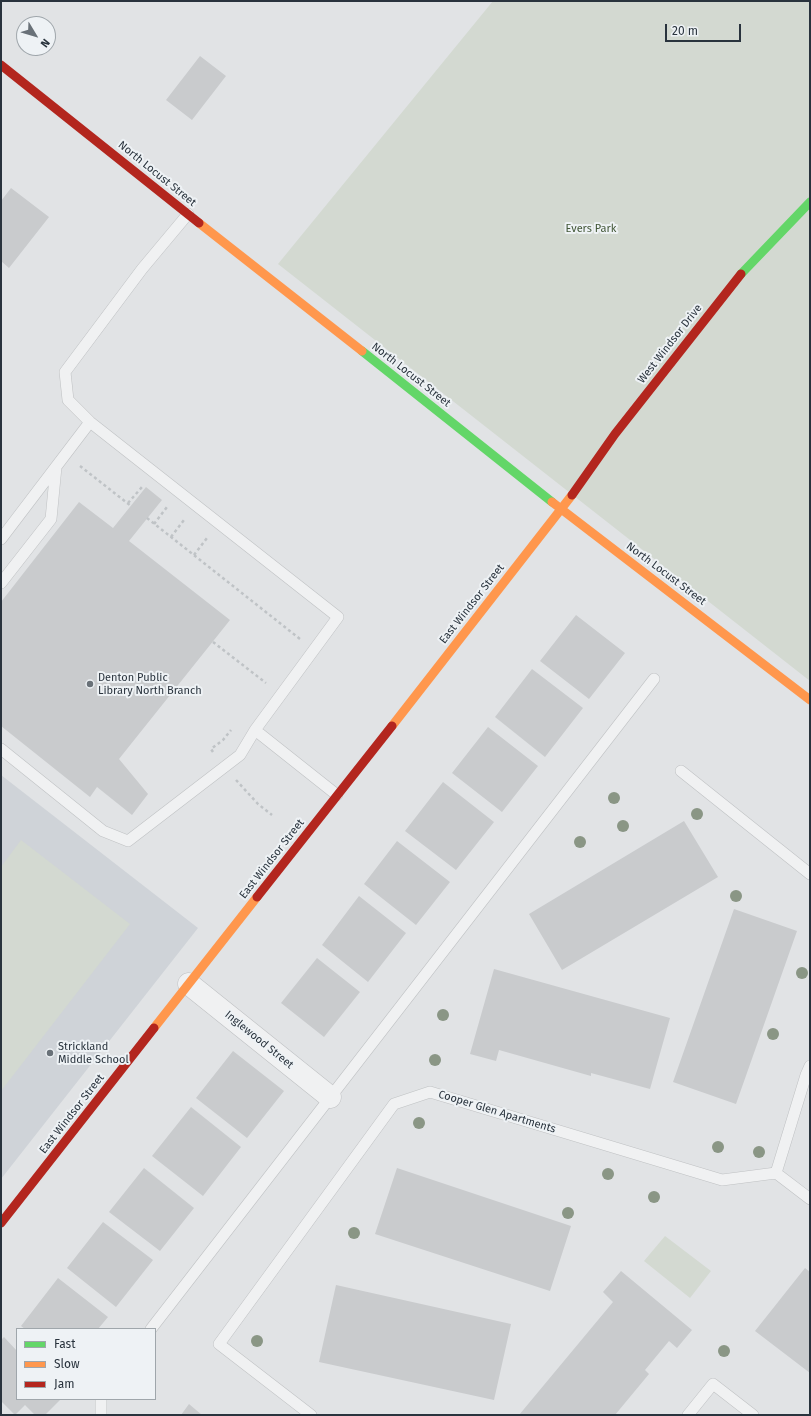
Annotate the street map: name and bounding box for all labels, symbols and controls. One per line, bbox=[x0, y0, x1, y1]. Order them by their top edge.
north arrow bbox=[16, 16, 56, 56]
scale bar bbox=[667, 16, 743, 42]
text: 20 m bbox=[672, 24, 698, 38]
text: N bbox=[38, 36, 52, 50]
street label: North Locust Street bbox=[115, 138, 199, 210]
park label: Evers Park bbox=[566, 222, 616, 236]
street label: West Windsor Drive bbox=[635, 302, 705, 386]
street label: North Locust Street bbox=[369, 340, 453, 410]
street label: North Locust Street bbox=[623, 540, 709, 608]
street label: East Windsor Street bbox=[437, 562, 507, 646]
place label: Denton Public Library North Branch bbox=[98, 671, 202, 697]
marker: Denton Public Library North Branch bbox=[85, 679, 95, 689]
street label: East Windsor Street bbox=[237, 817, 307, 901]
street label: Inglewood Street bbox=[222, 1008, 296, 1072]
place label: Strickland Middle School bbox=[58, 1040, 129, 1066]
marker: Strickland Middle School bbox=[45, 1048, 55, 1058]
street label: East Windsor Street bbox=[37, 1072, 107, 1156]
street label: Cooper Glen Apartments bbox=[437, 1088, 557, 1136]
legend bbox=[16, 1328, 156, 1400]
text: Fast bbox=[54, 1337, 76, 1351]
text: Slow bbox=[54, 1357, 80, 1371]
text: Jam bbox=[54, 1377, 74, 1391]

